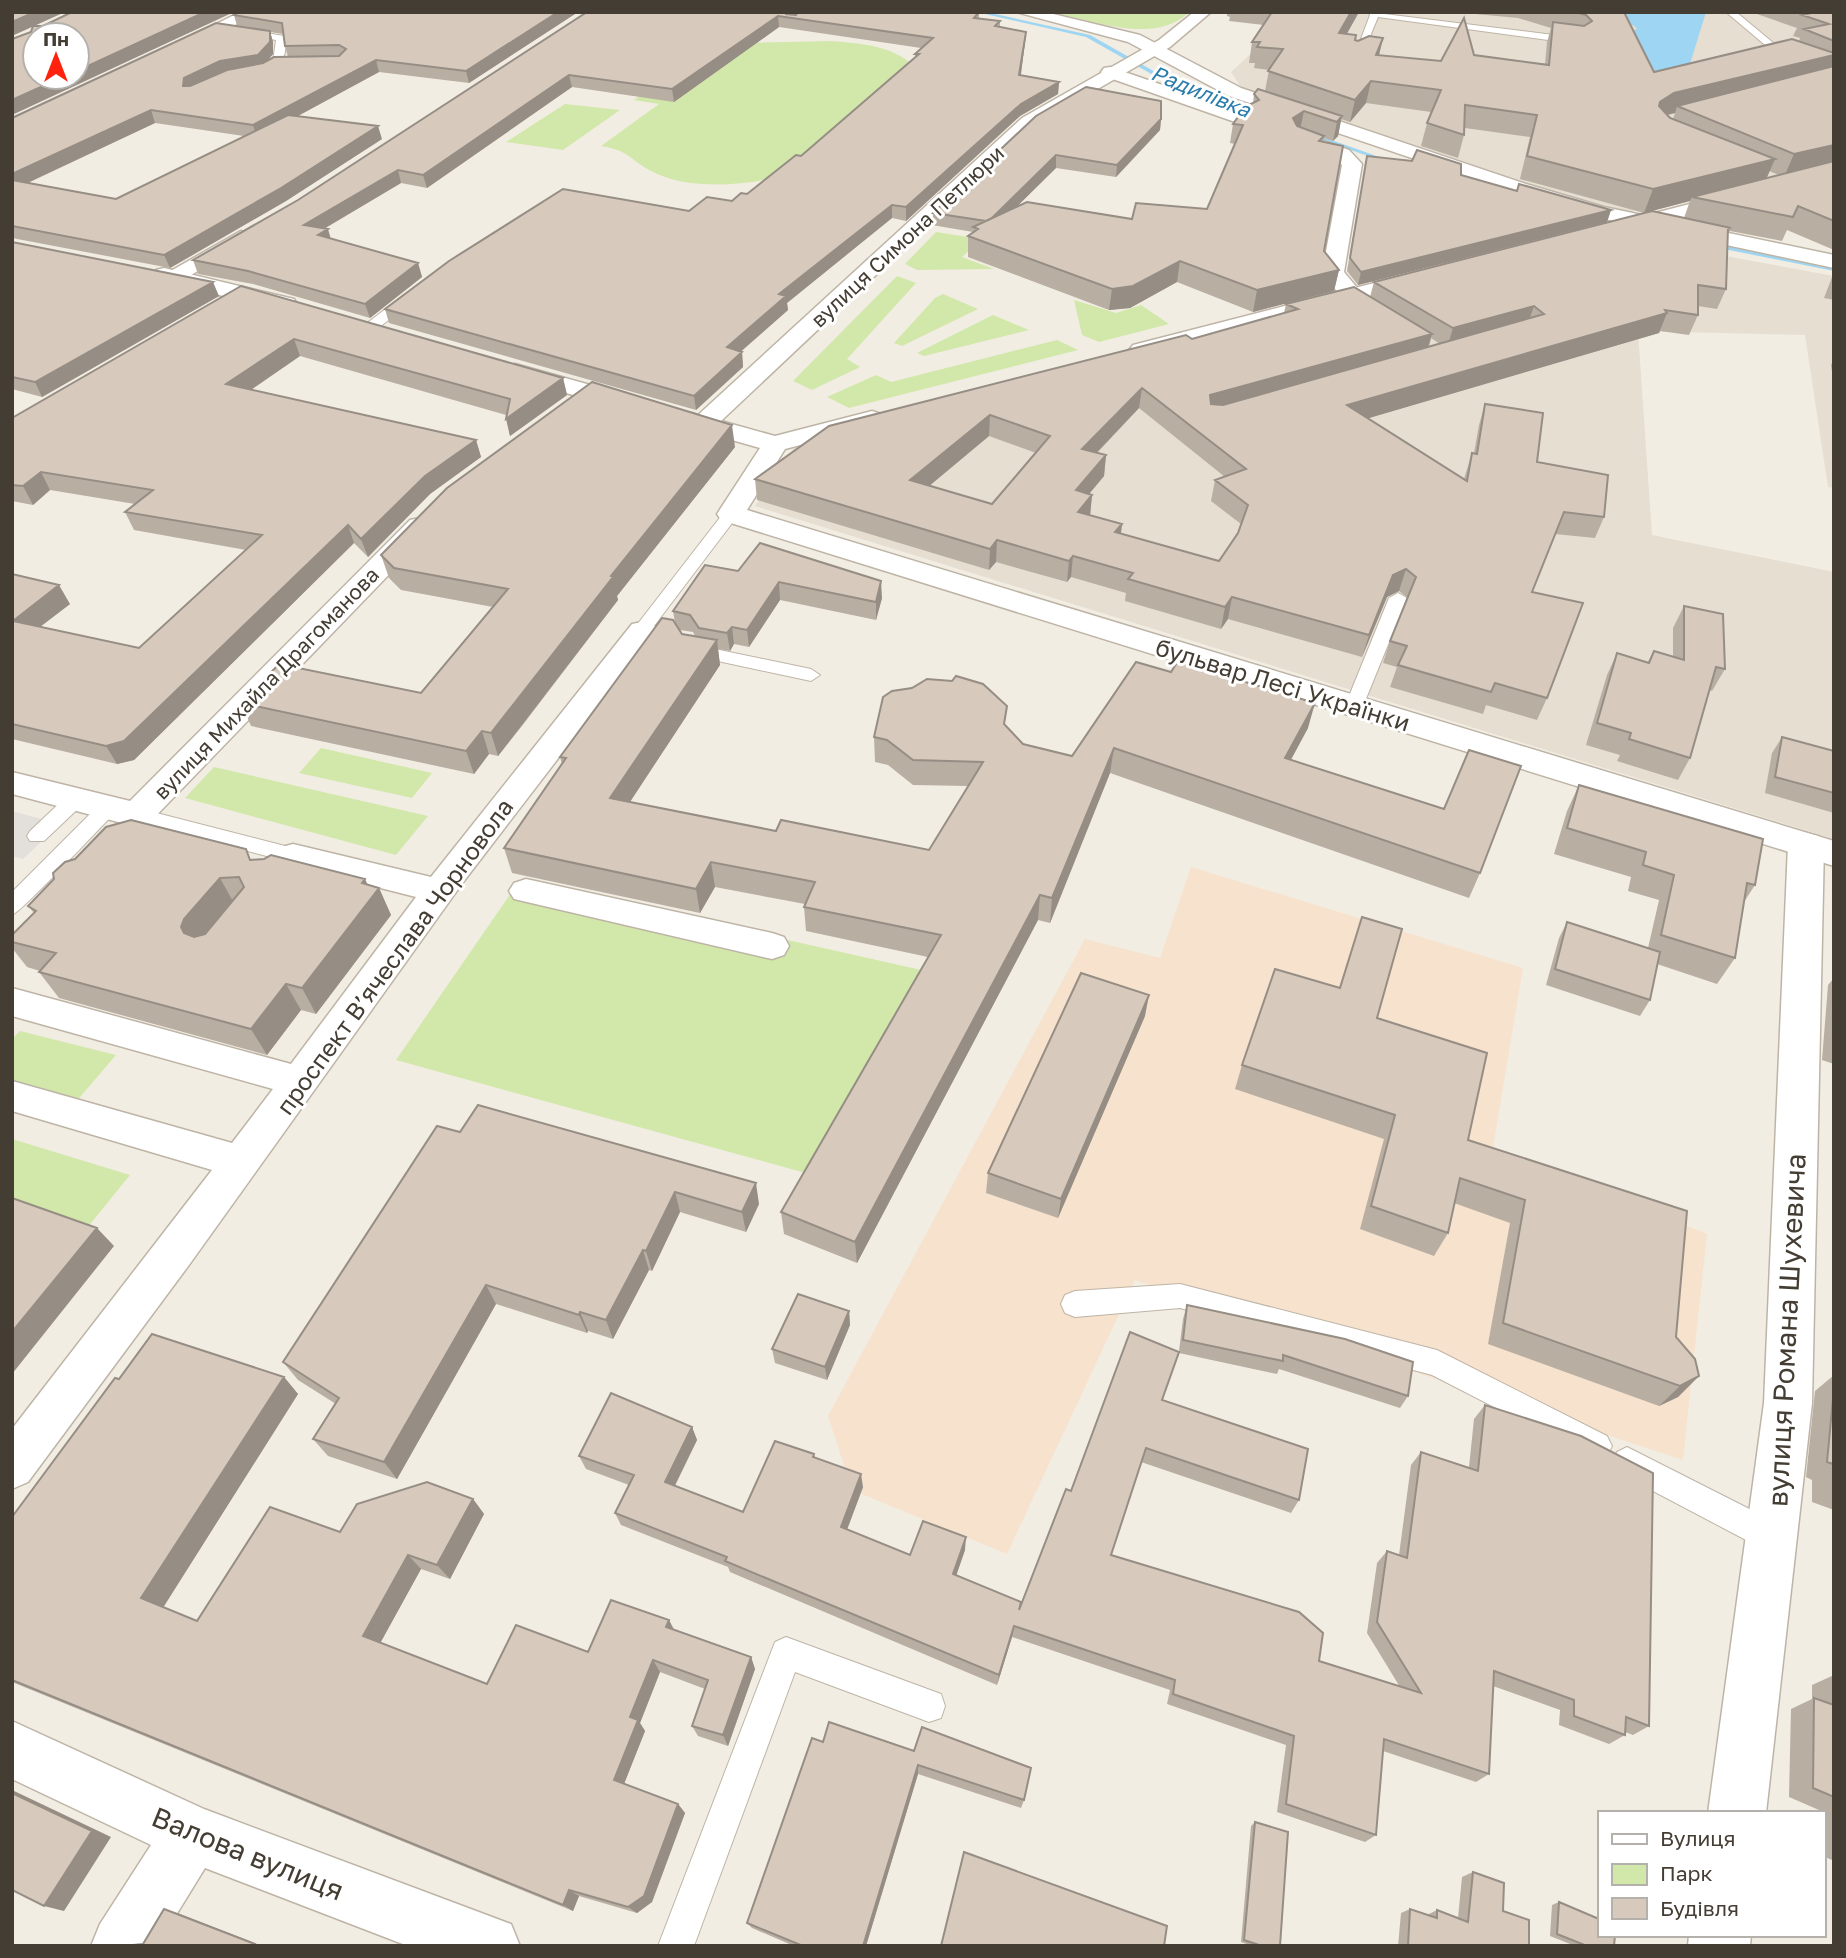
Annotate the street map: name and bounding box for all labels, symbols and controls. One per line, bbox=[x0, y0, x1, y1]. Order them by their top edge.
north arrow bbox=[21, 21, 91, 91]
text: Пн bbox=[43, 27, 69, 50]
water label: Радилівка bbox=[1148, 59, 1255, 123]
street label: вулиця Симона Петлюри bbox=[805, 140, 1009, 332]
street label: вулиця Михайла Драгоманова bbox=[148, 561, 384, 805]
street label: бульвар Лесі Українки bbox=[1152, 631, 1414, 737]
street label: проспект Вʼячеслава Чорновола bbox=[270, 792, 518, 1120]
street label: вулиця Романа Шухевича bbox=[1760, 1153, 1812, 1507]
street label: Валова вулиця bbox=[147, 1800, 349, 1906]
legend bbox=[1598, 1811, 1825, 1937]
text: Вулиця bbox=[1660, 1825, 1736, 1851]
text: Парк bbox=[1660, 1860, 1713, 1886]
text: Будівля bbox=[1660, 1895, 1739, 1921]

